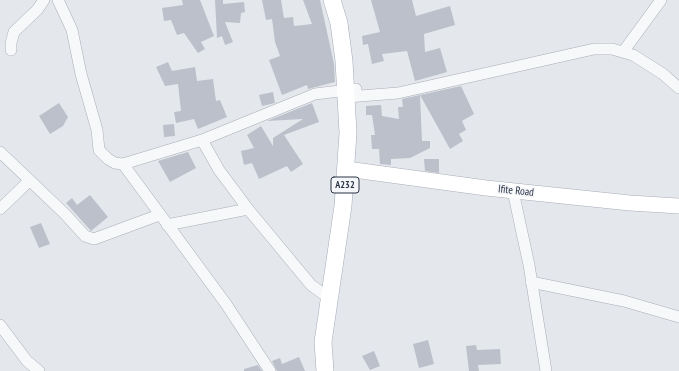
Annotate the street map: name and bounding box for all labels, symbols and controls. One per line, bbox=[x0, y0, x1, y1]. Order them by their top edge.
road number: A232 bbox=[331, 177, 359, 193]
street label: Ifite Road bbox=[497, 183, 535, 199]

